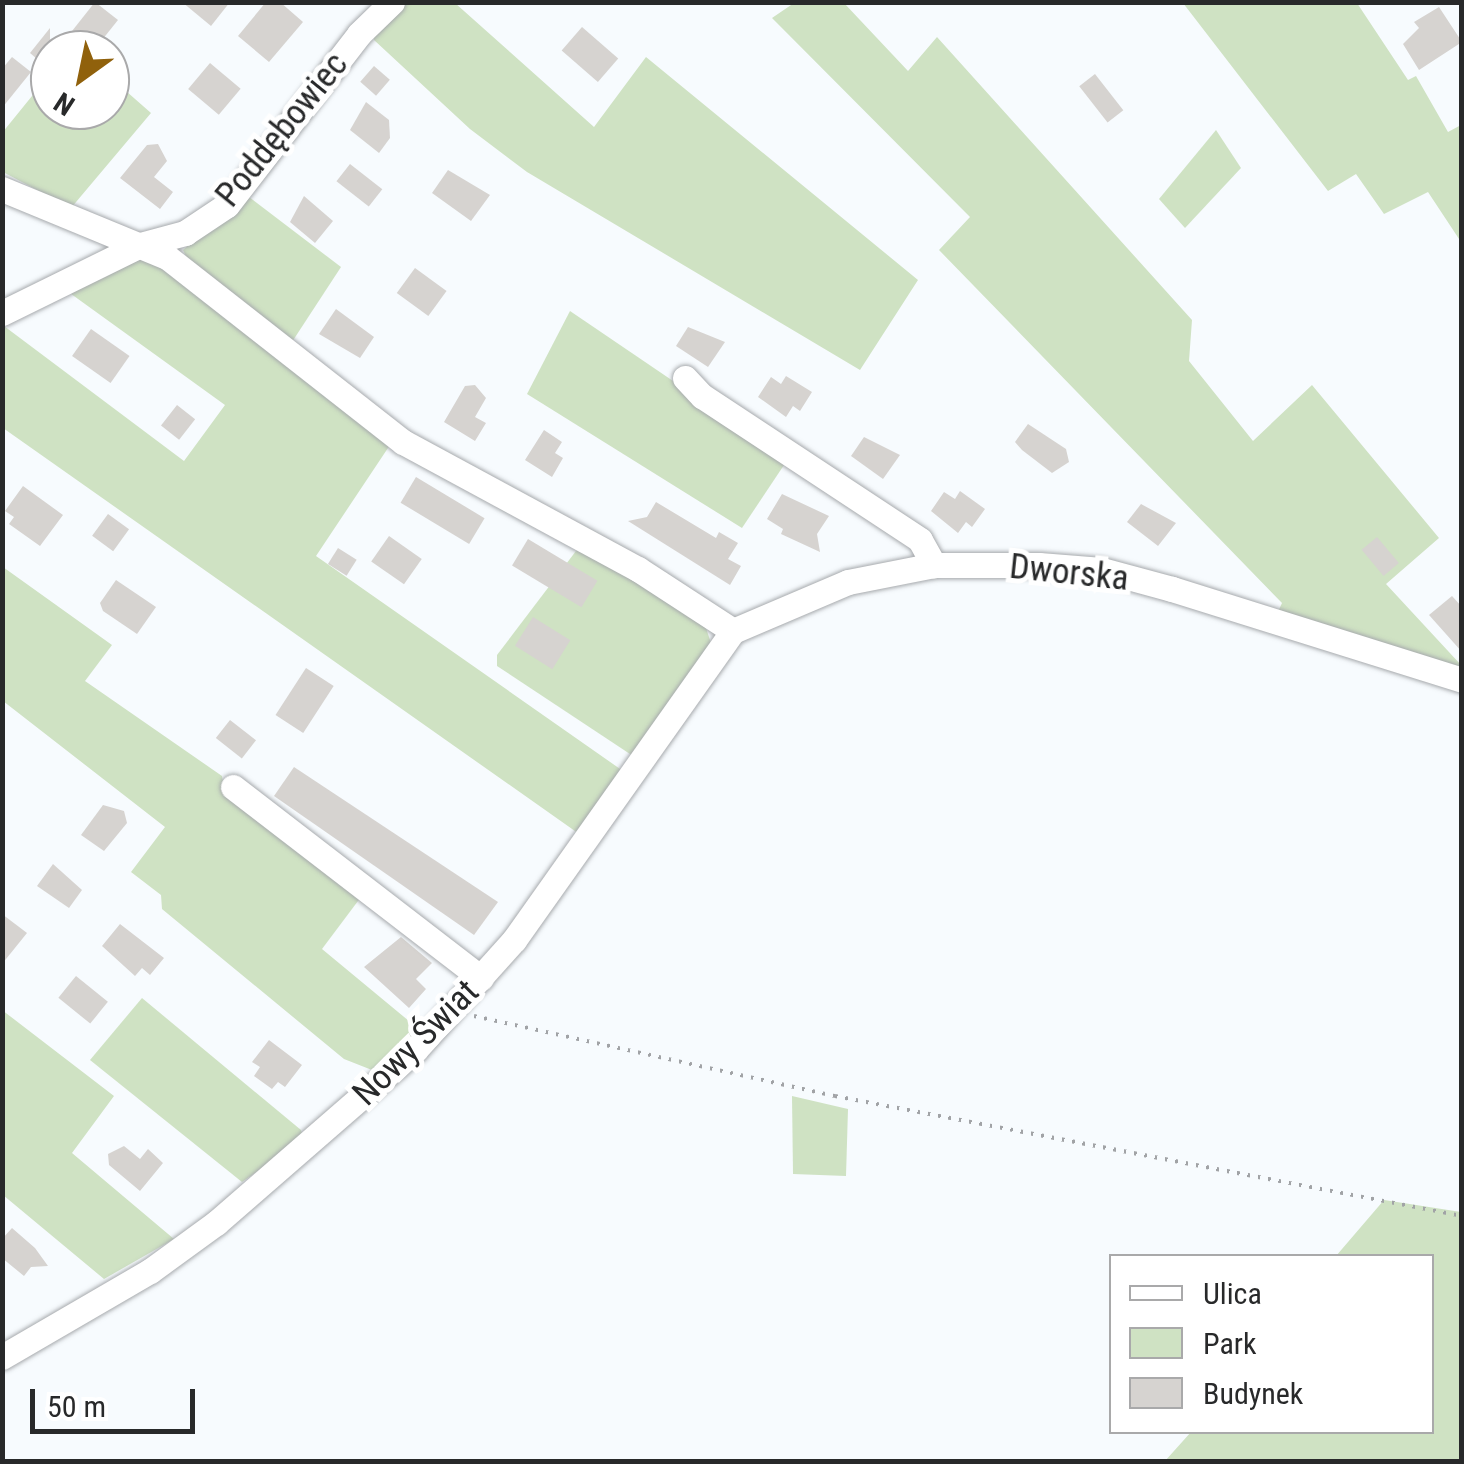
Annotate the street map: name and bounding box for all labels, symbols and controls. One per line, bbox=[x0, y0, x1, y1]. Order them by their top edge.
north arrow bbox=[30, 30, 130, 130]
street label: Poddębowiec bbox=[207, 44, 357, 216]
text: N bbox=[48, 85, 81, 122]
street label: Dworska bbox=[1007, 546, 1131, 600]
street label: Nowy Świat bbox=[344, 971, 488, 1115]
legend bbox=[1109, 1254, 1434, 1434]
text: Ulica bbox=[1203, 1276, 1262, 1311]
text: Park bbox=[1203, 1326, 1257, 1361]
scale bar bbox=[35, 1369, 200, 1431]
text: Budynek bbox=[1203, 1376, 1303, 1411]
text: 50 m bbox=[47, 1389, 106, 1424]

